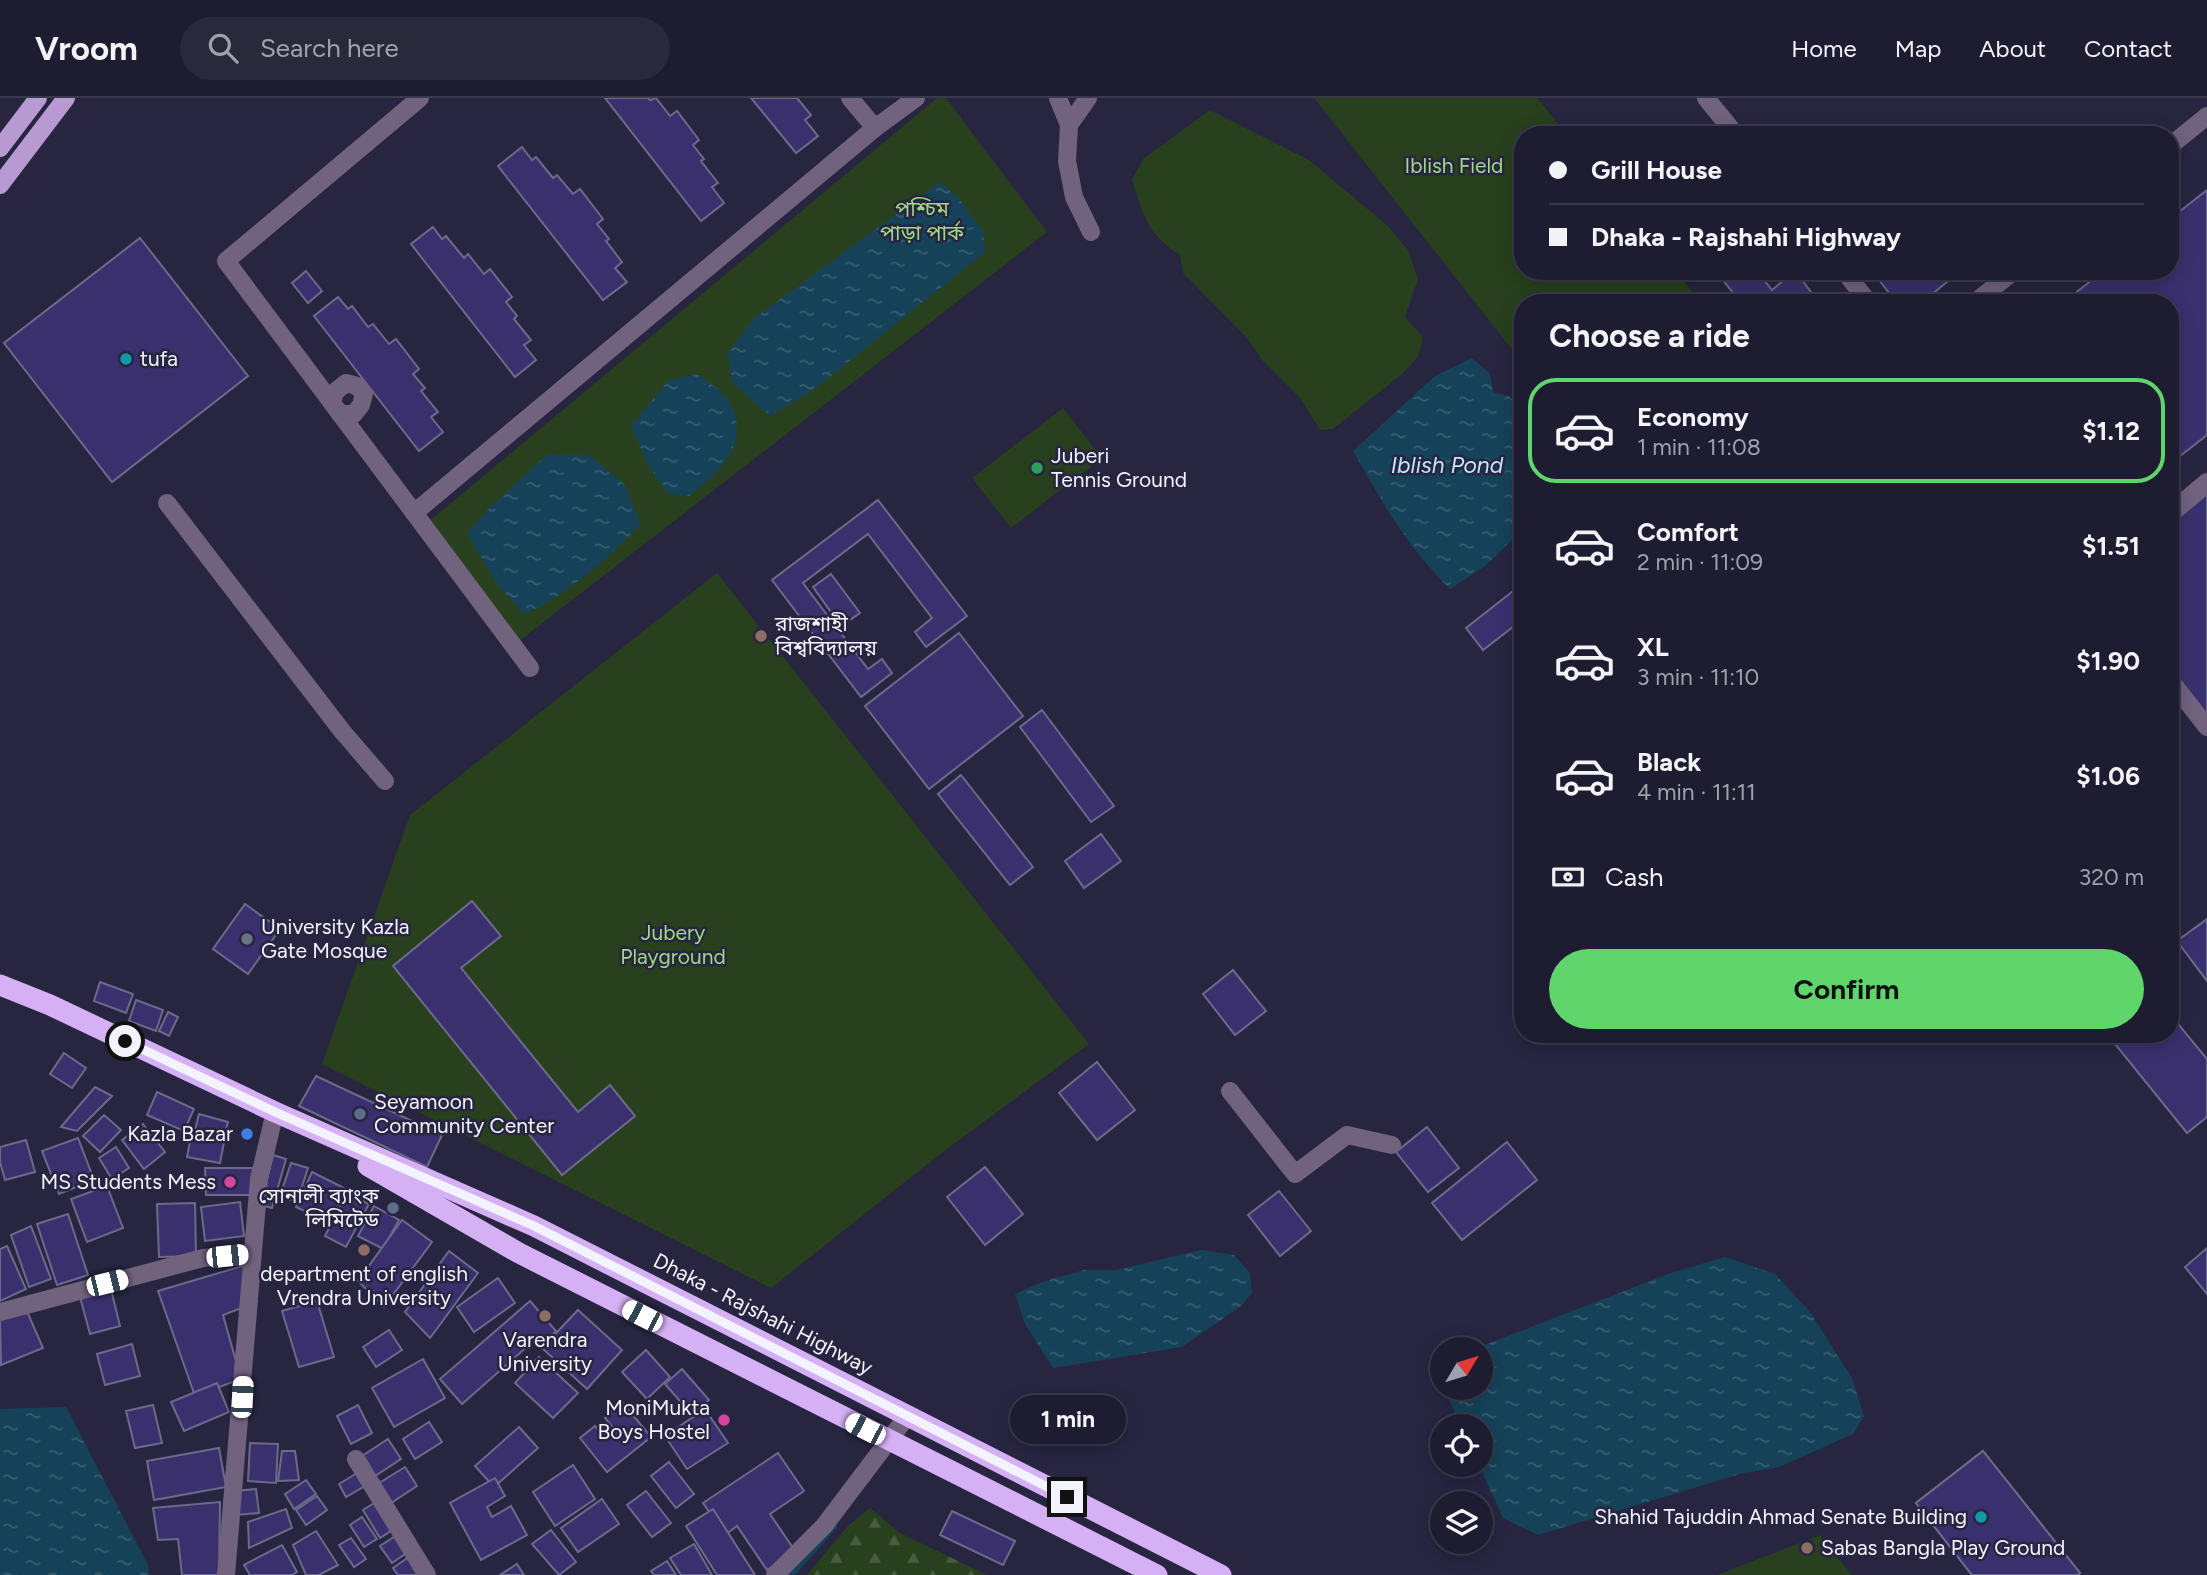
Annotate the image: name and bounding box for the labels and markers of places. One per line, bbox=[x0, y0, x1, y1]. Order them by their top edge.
place label: tufa bbox=[140, 346, 178, 371]
marker: tufa bbox=[118, 351, 134, 367]
place label: Juberi Tennis Ground bbox=[1051, 443, 1187, 492]
marker: Juberi Tennis Ground bbox=[1029, 460, 1045, 476]
place label: রাজশাহী বিশ্ববিদ্যালয় bbox=[774, 611, 878, 660]
marker: রাজশাহী বিশ্ববিদ্যালয় bbox=[753, 628, 769, 644]
place label: University Kazla Gate Mosque bbox=[261, 914, 410, 963]
marker: University Kazla Gate Mosque bbox=[239, 931, 255, 947]
place label: Seyamoon Community Center bbox=[374, 1089, 554, 1138]
marker: Seyamoon Community Center bbox=[352, 1106, 368, 1122]
place label: Kazla Bazar bbox=[127, 1121, 233, 1146]
marker: Kazla Bazar bbox=[239, 1126, 255, 1142]
place label: MS Students Mess bbox=[40, 1169, 216, 1194]
marker: MS Students Mess bbox=[222, 1174, 238, 1190]
place label: সোনালী ব্যাংক লিমিটেড bbox=[258, 1183, 380, 1232]
marker: সোনালী ব্যাংক লিমিটেড bbox=[385, 1200, 401, 1216]
marker: department of english Vrendra University bbox=[356, 1242, 372, 1258]
place label: department of english Vrendra University bbox=[260, 1261, 468, 1310]
marker: Varendra University bbox=[537, 1308, 553, 1324]
place label: Varendra University bbox=[498, 1327, 592, 1376]
place label: MoniMukta Boys Hostel bbox=[598, 1395, 710, 1444]
marker: MoniMukta Boys Hostel bbox=[716, 1412, 732, 1428]
place label: Shahid Tajuddin Ahmad Senate Building bbox=[1594, 1504, 1967, 1529]
marker: Shahid Tajuddin Ahmad Senate Building bbox=[1973, 1509, 1989, 1525]
place label: Sabas Bangla Play Ground bbox=[1821, 1535, 2065, 1560]
marker: Sabas Bangla Play Ground bbox=[1799, 1540, 1815, 1556]

